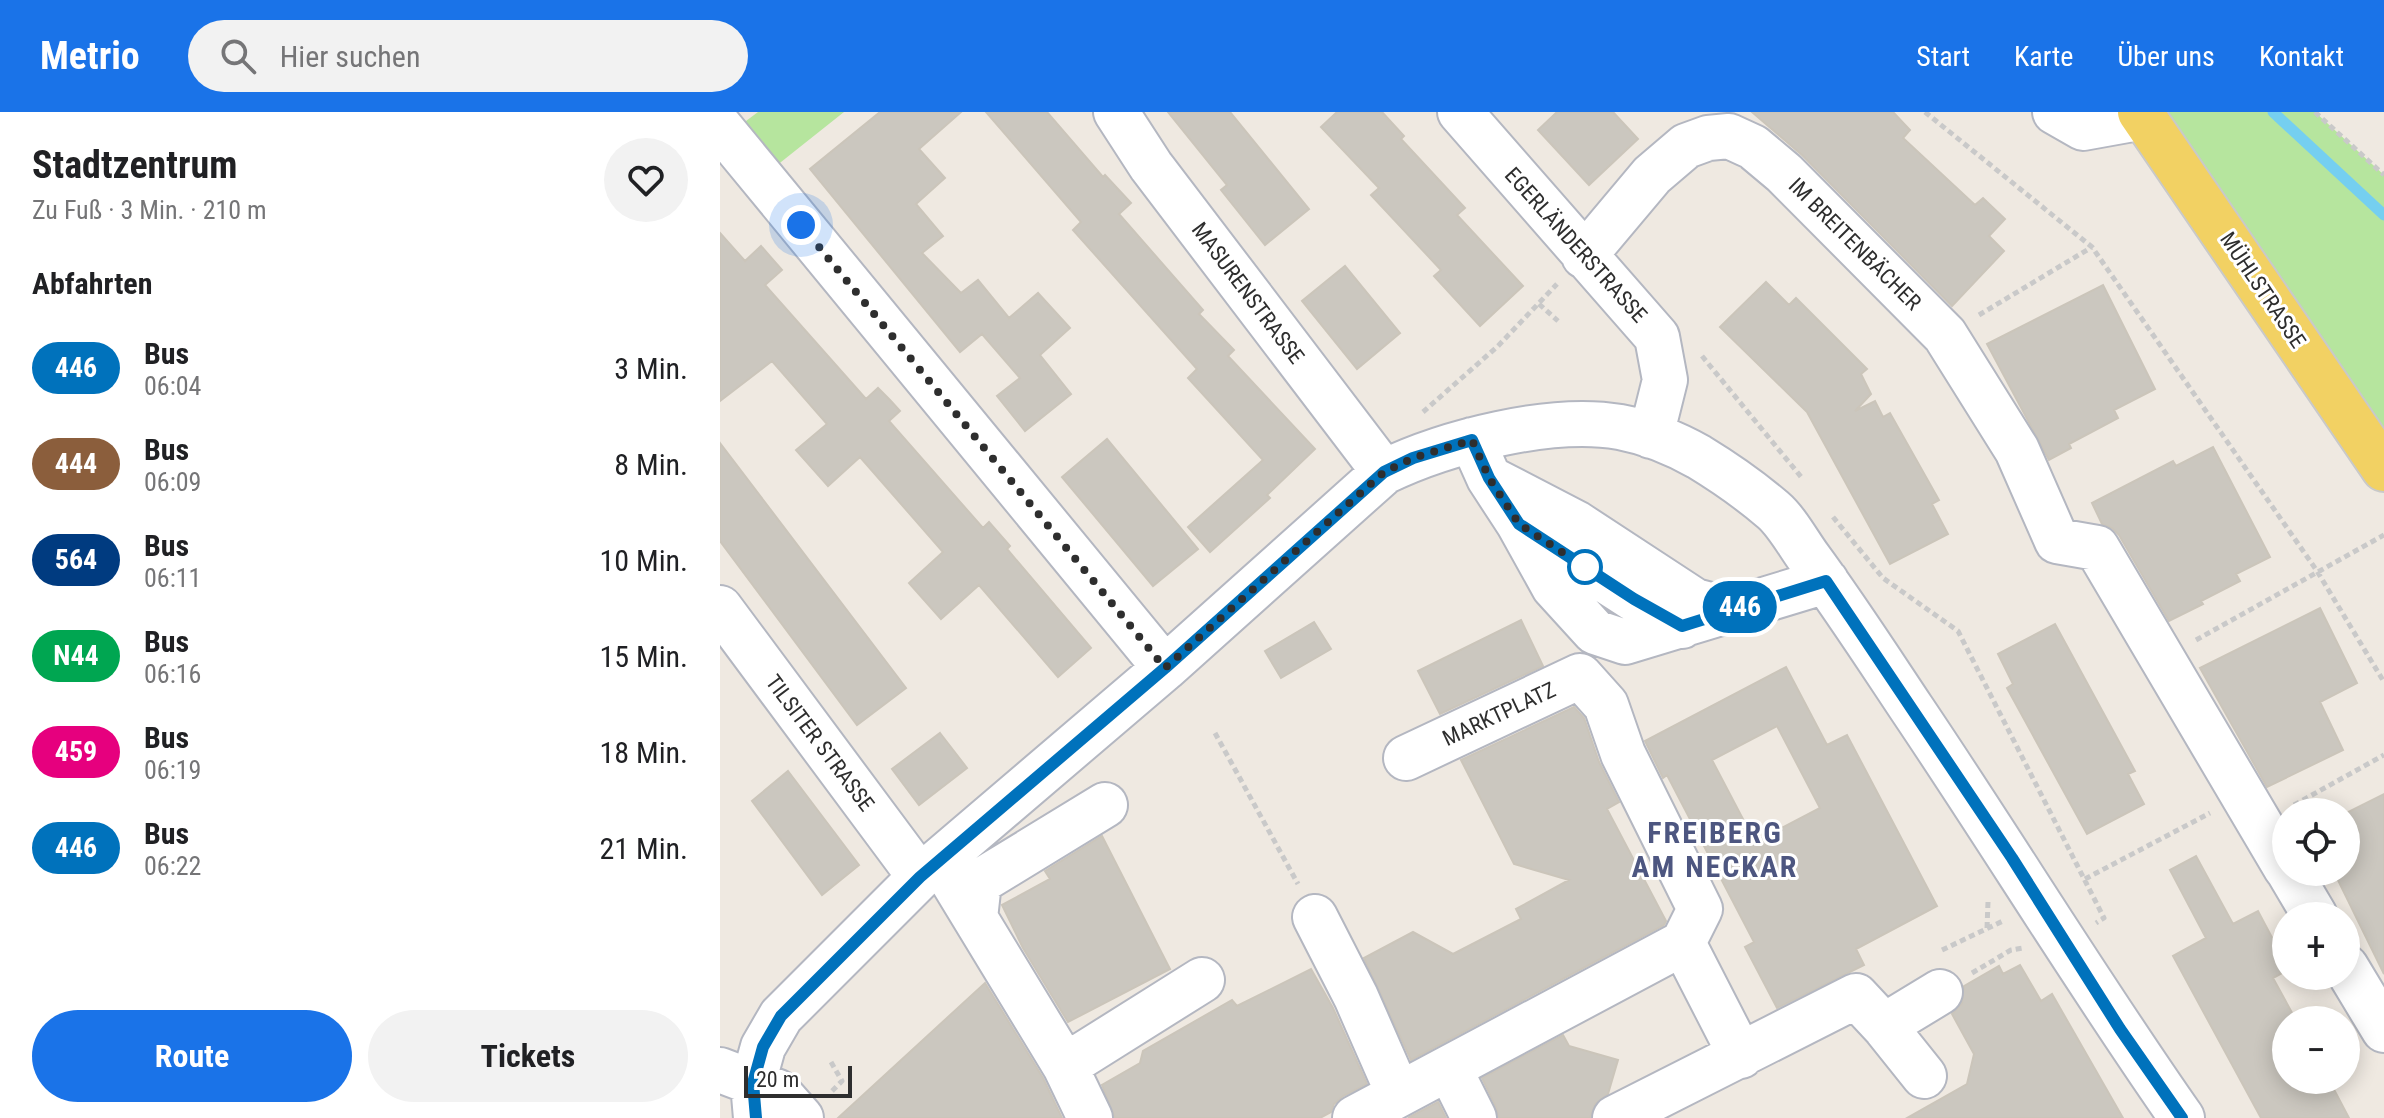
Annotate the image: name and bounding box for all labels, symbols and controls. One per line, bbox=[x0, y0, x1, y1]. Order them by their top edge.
search box bbox=[188, 20, 748, 92]
text: Metrio bbox=[40, 34, 140, 78]
icon: search bbox=[216, 34, 260, 78]
text: Hier suchen bbox=[280, 39, 420, 74]
text: Start bbox=[1916, 40, 1970, 73]
text: Karte bbox=[2014, 40, 2073, 73]
text: Über uns bbox=[2117, 40, 2215, 73]
text: Kontakt bbox=[2259, 40, 2344, 73]
button: heart bbox=[604, 138, 688, 222]
text: Stadtzentrum bbox=[32, 143, 237, 187]
street label: EGERLÄNDERSTRASSE bbox=[1500, 162, 1652, 328]
street label: IM BREITENBÄCHER bbox=[1784, 173, 1926, 315]
text: Zu Fuß · 3 Min. · 210 m bbox=[32, 195, 267, 225]
your location bbox=[781, 205, 821, 245]
street label: MASURENSTRASSE bbox=[1187, 217, 1309, 369]
street label: MÜHLSTRASSE bbox=[2215, 227, 2311, 353]
text: Abfahrten bbox=[32, 266, 152, 301]
text: Bus bbox=[144, 336, 189, 371]
text: 446 bbox=[55, 351, 97, 384]
text: 3 Min. bbox=[614, 351, 688, 386]
text: 06:04 bbox=[144, 371, 201, 401]
text: Bus bbox=[144, 432, 189, 467]
text: 444 bbox=[55, 447, 97, 480]
text: 8 Min. bbox=[614, 447, 688, 482]
text: 06:09 bbox=[144, 467, 201, 497]
text: Bus bbox=[144, 528, 189, 563]
text: 564 bbox=[55, 543, 97, 576]
text: 10 Min. bbox=[600, 543, 688, 578]
unlabelled marker bbox=[1568, 550, 1602, 584]
text: 06:11 bbox=[144, 563, 201, 593]
line badge: 446 bbox=[1694, 581, 1786, 633]
text: 446 bbox=[1719, 590, 1761, 623]
text: Bus bbox=[144, 624, 189, 659]
text: N44 bbox=[53, 639, 99, 672]
text: 15 Min. bbox=[600, 639, 688, 674]
text: 06:16 bbox=[144, 659, 201, 689]
street label: TILSITER STRASSE bbox=[761, 670, 879, 816]
street label: MARKTPLATZ bbox=[1439, 677, 1559, 751]
text: Bus bbox=[144, 720, 189, 755]
text: 459 bbox=[55, 735, 97, 768]
text: 18 Min. bbox=[600, 735, 688, 770]
text: 06:19 bbox=[144, 755, 201, 785]
map controls bbox=[2272, 798, 2360, 1094]
button: locate bbox=[2272, 798, 2360, 886]
district label: FREIBERG AM NECKAR bbox=[1632, 815, 1798, 884]
text: Bus bbox=[144, 816, 189, 851]
text: 446 bbox=[55, 831, 97, 864]
text: 21 Min. bbox=[600, 831, 688, 866]
text: 06:22 bbox=[144, 851, 201, 881]
button: + bbox=[2272, 902, 2360, 990]
button: − bbox=[2272, 1006, 2360, 1094]
button: Route bbox=[32, 1010, 352, 1102]
button: Tickets bbox=[368, 1010, 688, 1102]
scale bar bbox=[744, 1062, 852, 1098]
text: 20 m bbox=[756, 1067, 799, 1092]

